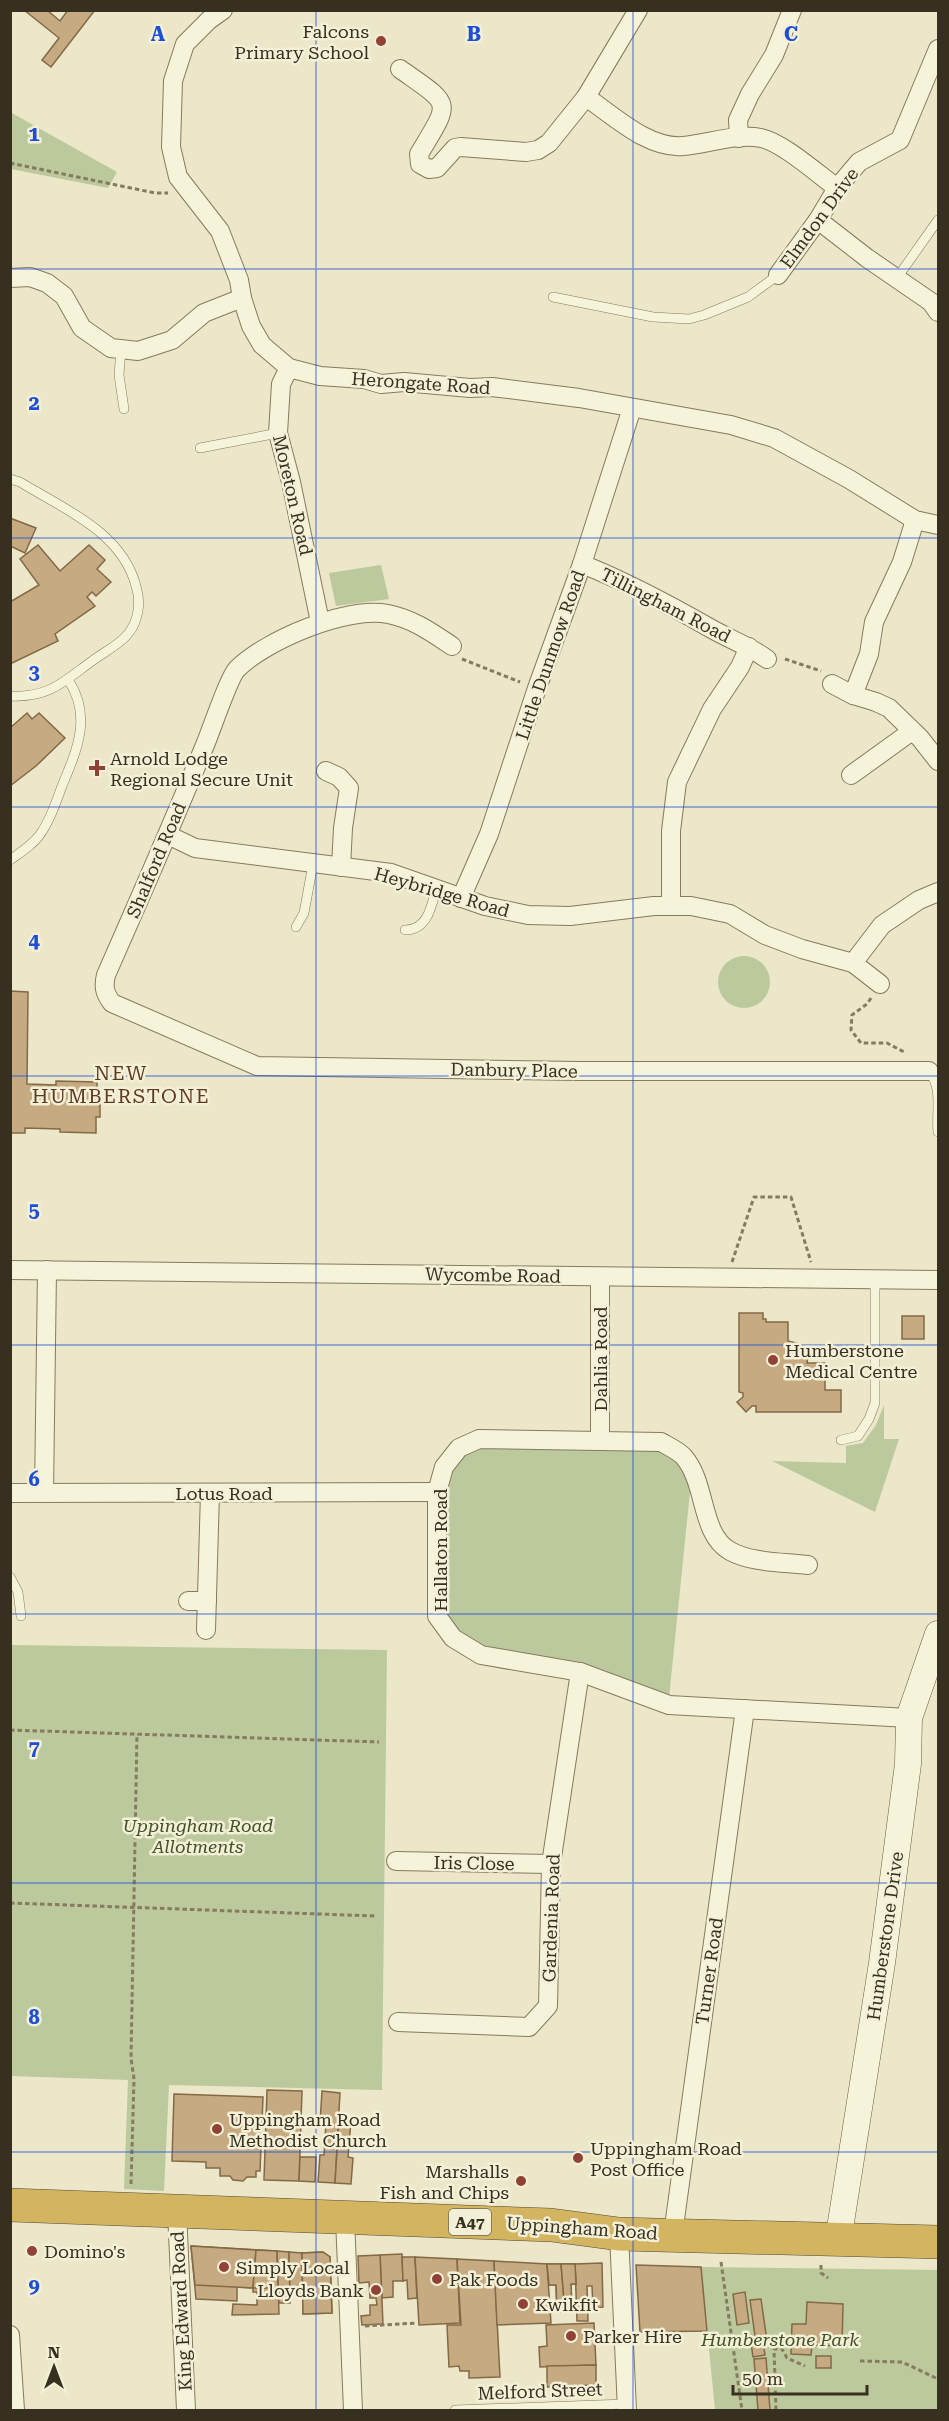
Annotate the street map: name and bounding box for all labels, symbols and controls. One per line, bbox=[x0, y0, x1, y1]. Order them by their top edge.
place label: Falcons Primary School bbox=[234, 21, 369, 63]
text: A bbox=[151, 22, 166, 46]
text: B bbox=[467, 22, 481, 46]
text: C bbox=[784, 22, 798, 46]
marker: Falcons Primary School bbox=[374, 34, 388, 48]
text: 1 bbox=[28, 122, 40, 146]
street label: Elmdon Drive bbox=[775, 163, 863, 272]
street label: Herongate Road bbox=[351, 368, 492, 398]
text: 2 bbox=[28, 391, 40, 415]
street label: Moreton Road bbox=[269, 433, 317, 558]
street label: Tillingham Road bbox=[597, 563, 735, 647]
street label: Little Dunmow Road bbox=[511, 567, 589, 743]
text: 3 bbox=[28, 660, 40, 684]
place label: Arnold Lodge Regional Secure Unit bbox=[110, 748, 293, 790]
marker: Arnold Lodge Regional Secure Unit bbox=[88, 759, 106, 777]
street label: Shalford Road bbox=[122, 799, 190, 921]
street label: Heybridge Road bbox=[372, 863, 513, 921]
text: 4 bbox=[28, 929, 40, 953]
street label: Danbury Place bbox=[450, 1058, 578, 1082]
district label: NEW HUMBERSTONE bbox=[32, 1061, 210, 1108]
text: 5 bbox=[28, 1198, 40, 1222]
street label: Wycombe Road bbox=[425, 1263, 561, 1287]
street label: Dahlia Road bbox=[590, 1306, 611, 1411]
place label: Humberstone Medical Centre bbox=[785, 1340, 918, 1382]
marker: Humberstone Medical Centre bbox=[766, 1353, 780, 1367]
text: 6 bbox=[28, 1467, 40, 1491]
street label: Lotus Road bbox=[175, 1483, 273, 1504]
street label: Hallaton Road bbox=[430, 1488, 451, 1612]
text: 7 bbox=[28, 1736, 40, 1760]
park label: Uppingham Road Allotments bbox=[123, 1815, 273, 1857]
street label: Humberstone Drive bbox=[863, 1850, 907, 2022]
street label: Iris Close bbox=[433, 1852, 515, 1874]
street label: Gardenia Road bbox=[538, 1853, 564, 1983]
street label: Turner Road bbox=[691, 1916, 727, 2026]
text: 8 bbox=[28, 2005, 40, 2029]
place label: Uppingham Road Methodist Church bbox=[229, 2109, 387, 2151]
marker: Uppingham Road Methodist Church bbox=[210, 2122, 224, 2136]
place label: Uppingham Road Post Office bbox=[590, 2138, 742, 2180]
marker: Uppingham Road Post Office bbox=[571, 2151, 585, 2165]
place label: Marshalls Fish and Chips bbox=[380, 2161, 509, 2203]
marker: Marshalls Fish and Chips bbox=[514, 2174, 528, 2188]
road number: A47 bbox=[449, 2209, 491, 2235]
street label: Uppingham Road bbox=[506, 2212, 659, 2244]
street label: King Edward Road bbox=[166, 2230, 196, 2392]
place label: Domino's bbox=[44, 2241, 125, 2262]
marker: Domino's bbox=[25, 2244, 39, 2258]
place label: Simply Local bbox=[236, 2257, 350, 2278]
marker: Simply Local bbox=[217, 2260, 231, 2274]
place label: Pak Foods bbox=[449, 2269, 538, 2290]
marker: Pak Foods bbox=[430, 2272, 444, 2286]
text: 9 bbox=[28, 2274, 40, 2298]
place label: Lloyds Bank bbox=[257, 2280, 364, 2301]
marker: Lloyds Bank bbox=[369, 2283, 383, 2297]
place label: Kwikfit bbox=[535, 2294, 598, 2315]
marker: Kwikfit bbox=[516, 2297, 530, 2311]
place label: Parker Hire bbox=[583, 2326, 682, 2347]
marker: Parker Hire bbox=[564, 2329, 578, 2343]
park label: Humberstone Park bbox=[700, 2329, 859, 2350]
north arrow bbox=[24, 2337, 84, 2397]
text: N bbox=[48, 2343, 60, 2362]
scale bar bbox=[733, 2358, 866, 2396]
text: 50 m bbox=[742, 2368, 783, 2389]
street label: Melford Street bbox=[477, 2378, 603, 2404]

